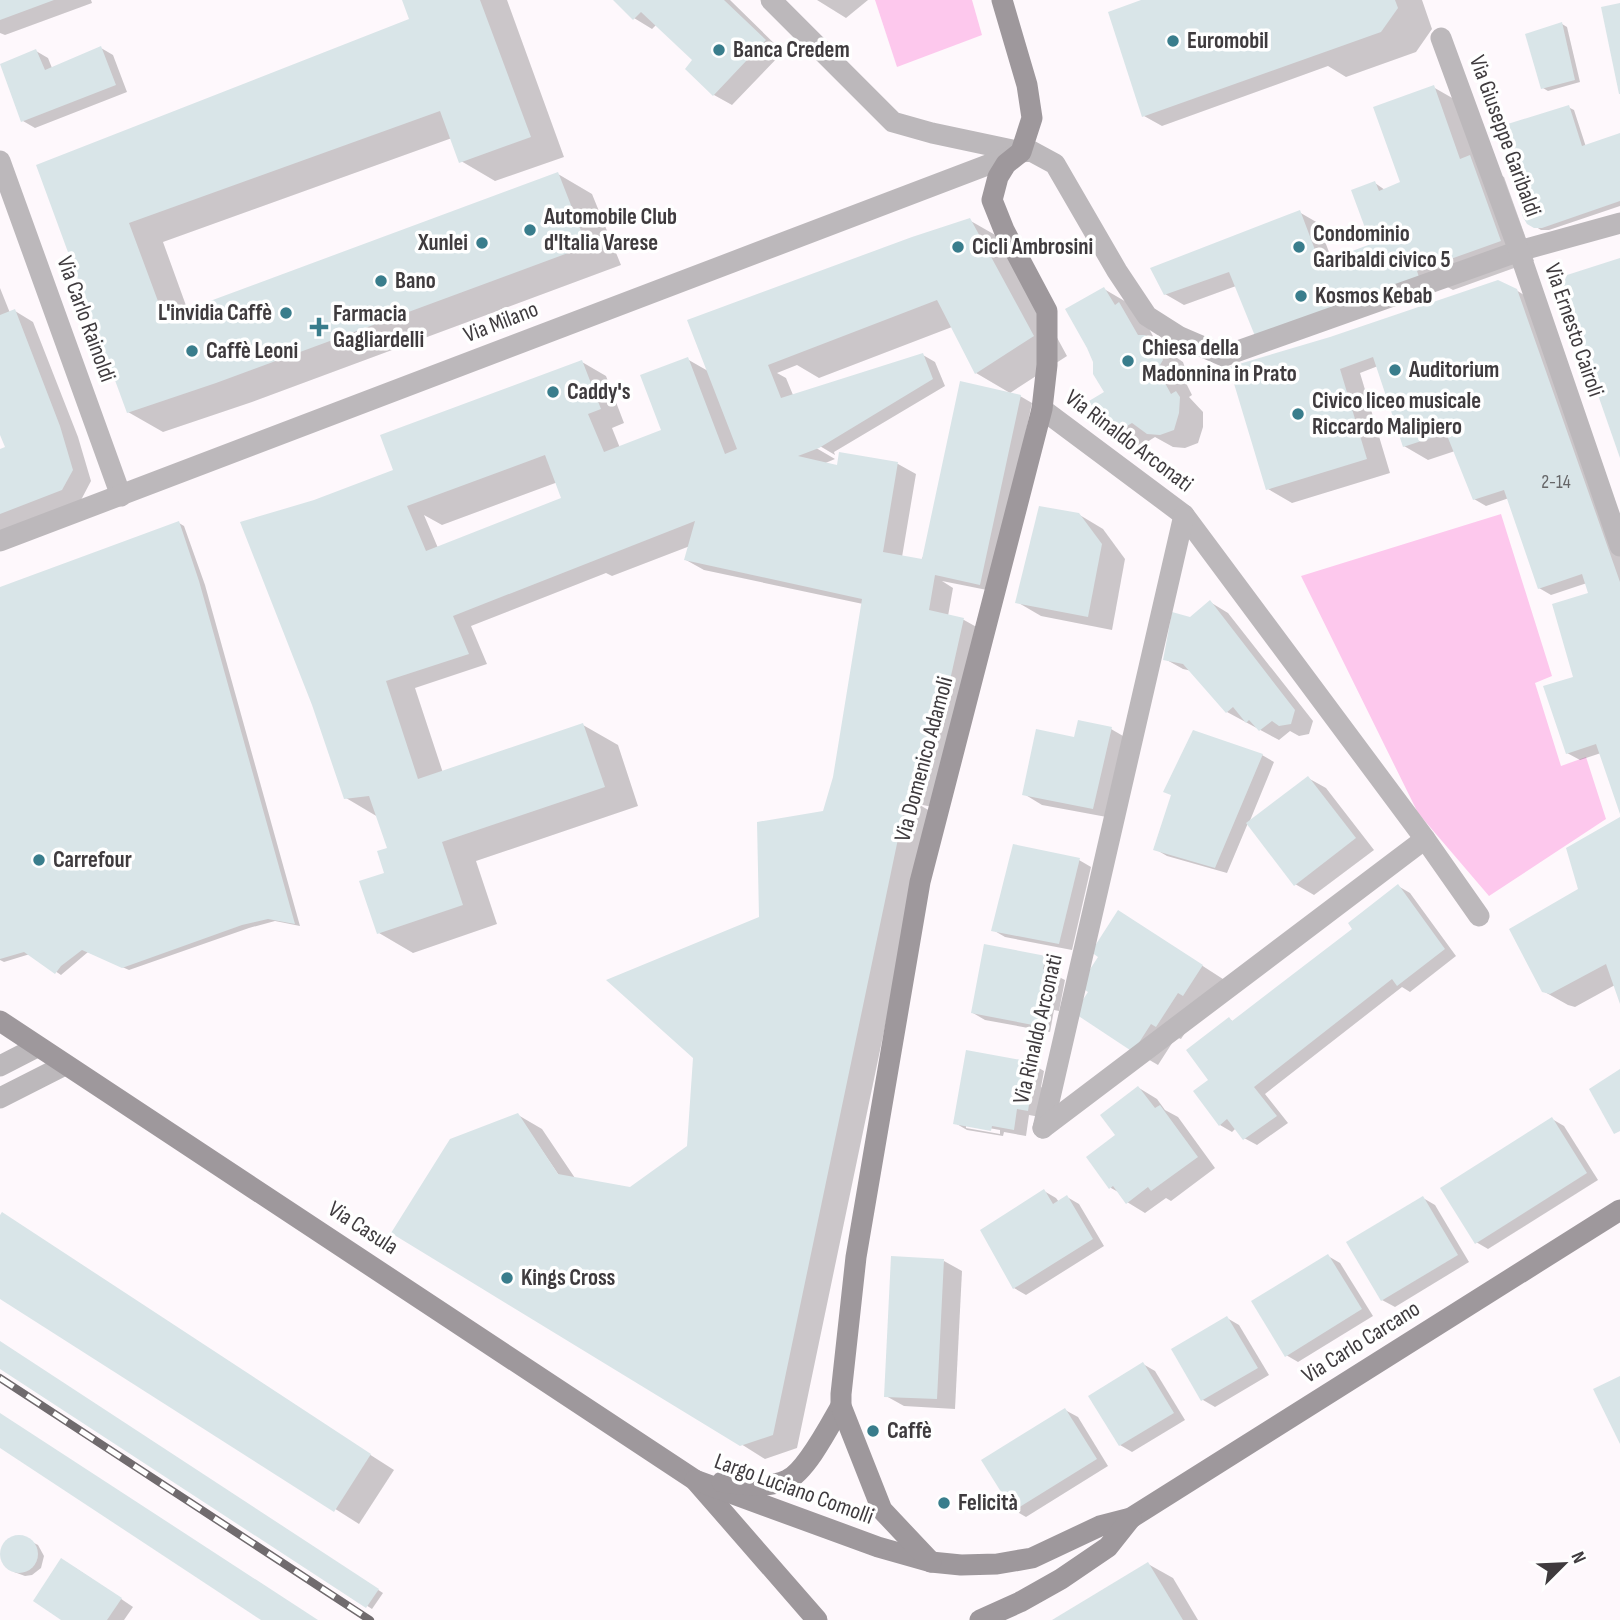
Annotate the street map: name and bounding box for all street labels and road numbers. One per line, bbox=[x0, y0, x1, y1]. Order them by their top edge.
street label: Via Giuseppe Garibaldi bbox=[1463, 52, 1547, 220]
street label: Via Carlo Rainoldi bbox=[50, 252, 122, 386]
street label: Via Ernesto Cairoli bbox=[1538, 260, 1610, 400]
street label: Via Milano bbox=[460, 295, 542, 349]
street label: Via Rinaldo Arconati bbox=[1059, 384, 1199, 498]
street label: Via Domenico Adamoli bbox=[889, 673, 959, 845]
street label: Via Rinaldo Arconati bbox=[1007, 951, 1069, 1107]
street label: Via Casula bbox=[323, 1195, 403, 1261]
street label: Via Carlo Carcano bbox=[1297, 1295, 1425, 1389]
street label: Largo Luciano Comolli bbox=[711, 1447, 877, 1531]

